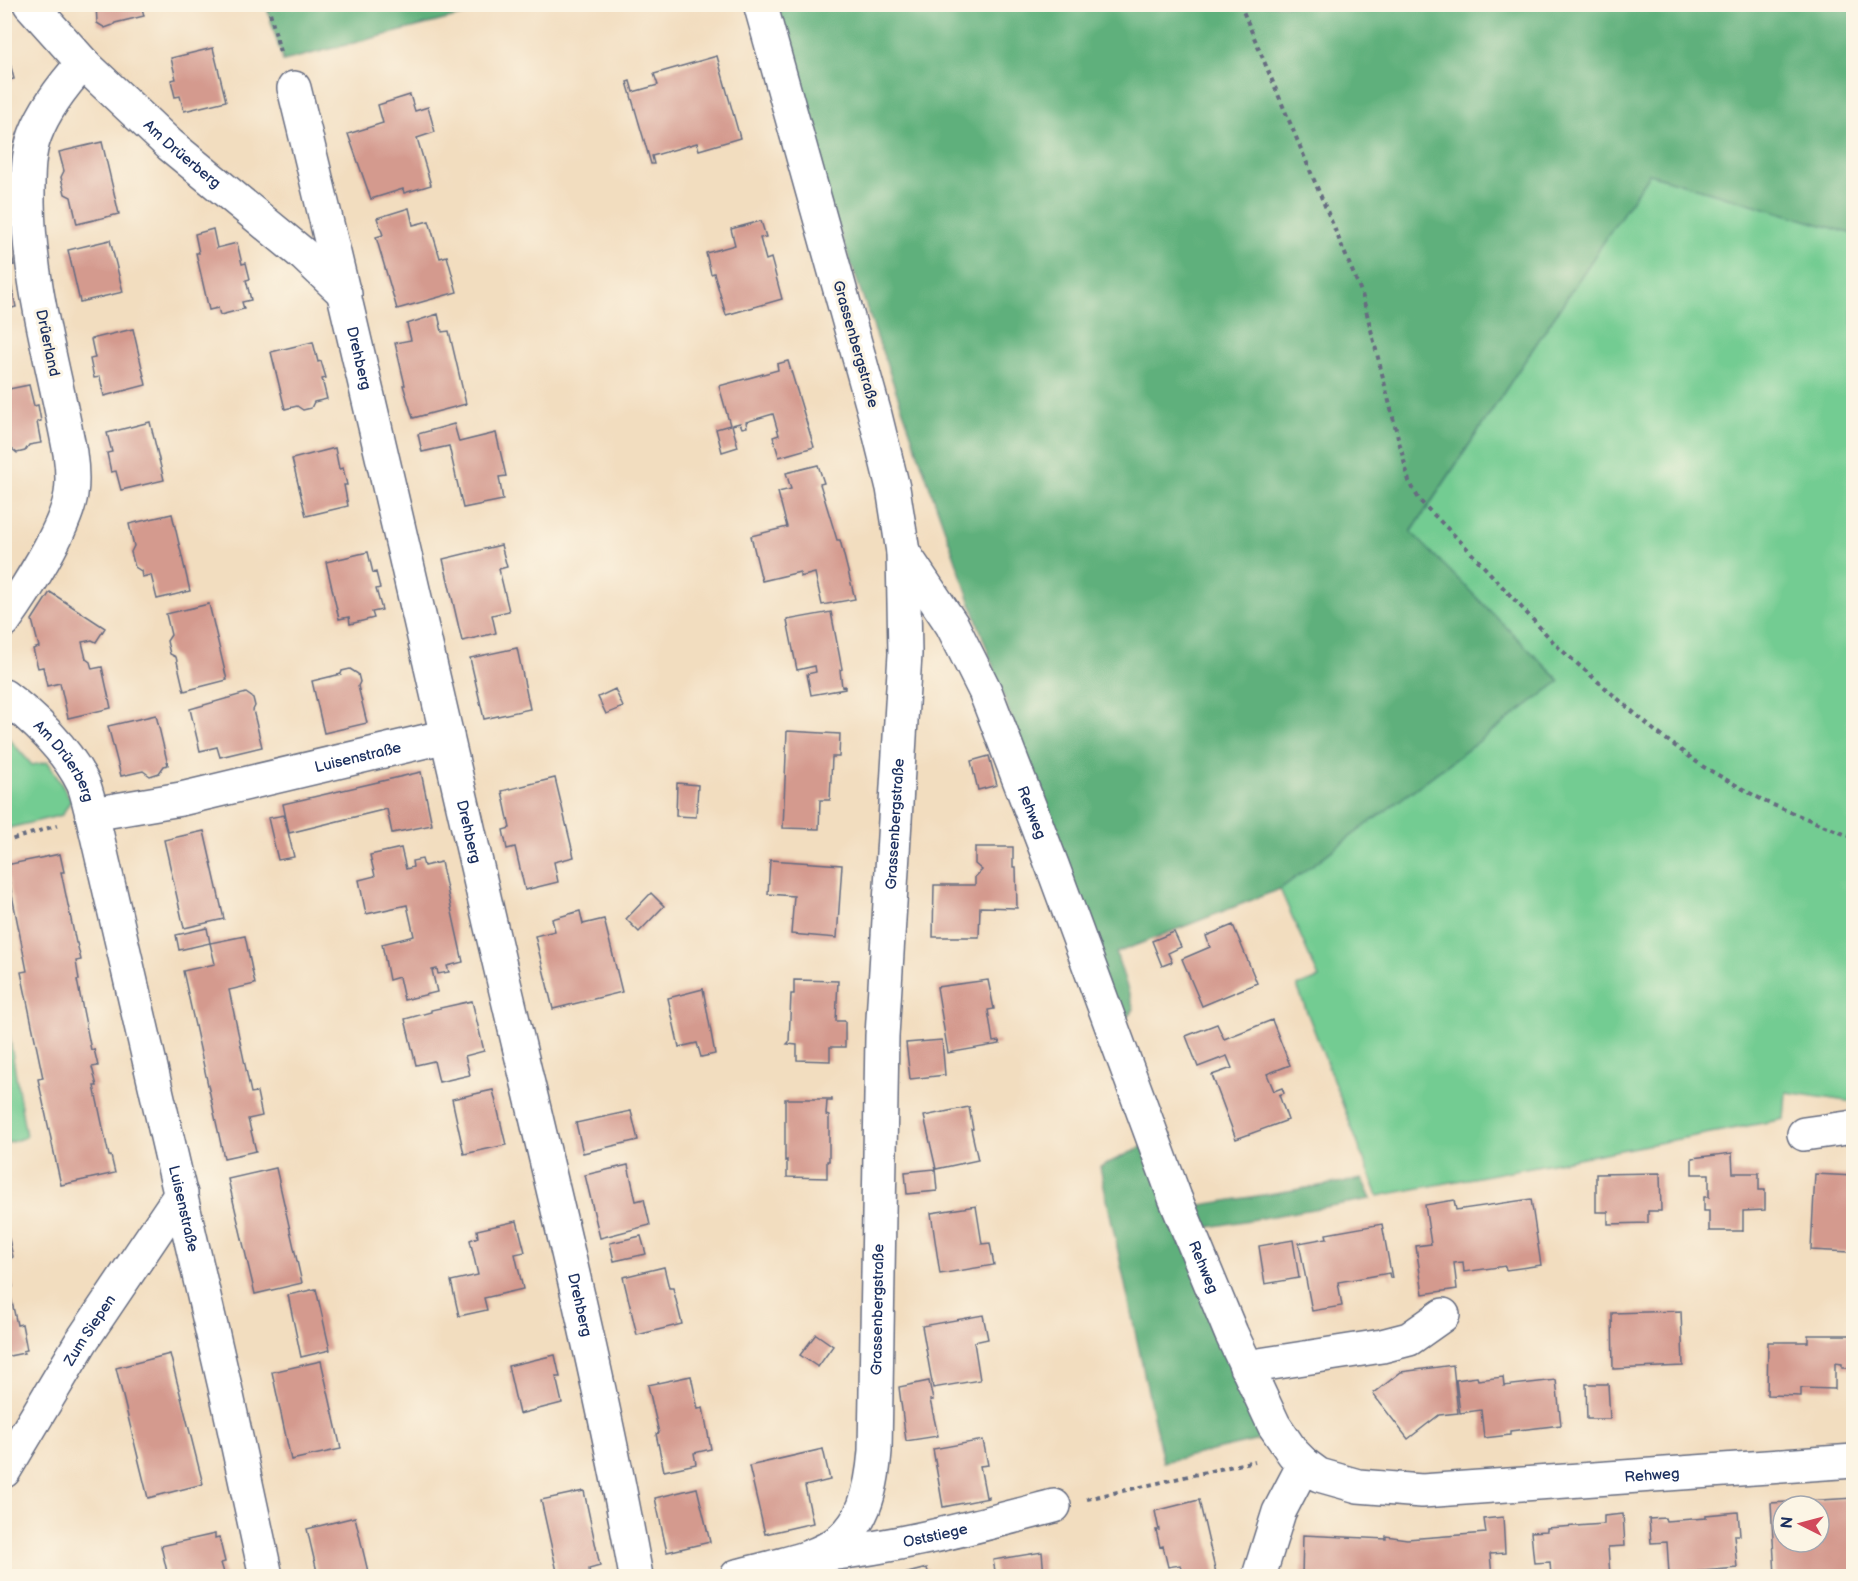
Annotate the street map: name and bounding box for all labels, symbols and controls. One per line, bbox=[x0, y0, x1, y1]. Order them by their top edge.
street label: Am Drüerberg bbox=[139, 116, 224, 193]
street label: Grassenbergstraße bbox=[828, 278, 883, 410]
street label: Drüerland bbox=[31, 308, 64, 378]
street label: Drehberg bbox=[342, 325, 375, 392]
street label: Am Drüerberg bbox=[29, 716, 97, 804]
street label: Luisenstraße bbox=[313, 738, 403, 777]
street label: Grassenbergstraße bbox=[882, 758, 909, 890]
street label: Rehweg bbox=[1013, 784, 1050, 842]
street label: Drehberg bbox=[452, 798, 485, 865]
street label: Luisenstraße bbox=[164, 1164, 202, 1254]
street label: Rehweg bbox=[1184, 1238, 1223, 1297]
street label: Grassenbergstraße bbox=[867, 1244, 888, 1375]
street label: Drehberg bbox=[563, 1271, 596, 1338]
street label: Zum Siepen bbox=[60, 1291, 120, 1370]
street label: Rehweg bbox=[1624, 1464, 1680, 1487]
north arrow bbox=[1771, 1494, 1831, 1554]
text: N bbox=[1777, 1516, 1798, 1530]
street label: Oststiege bbox=[902, 1519, 970, 1552]

